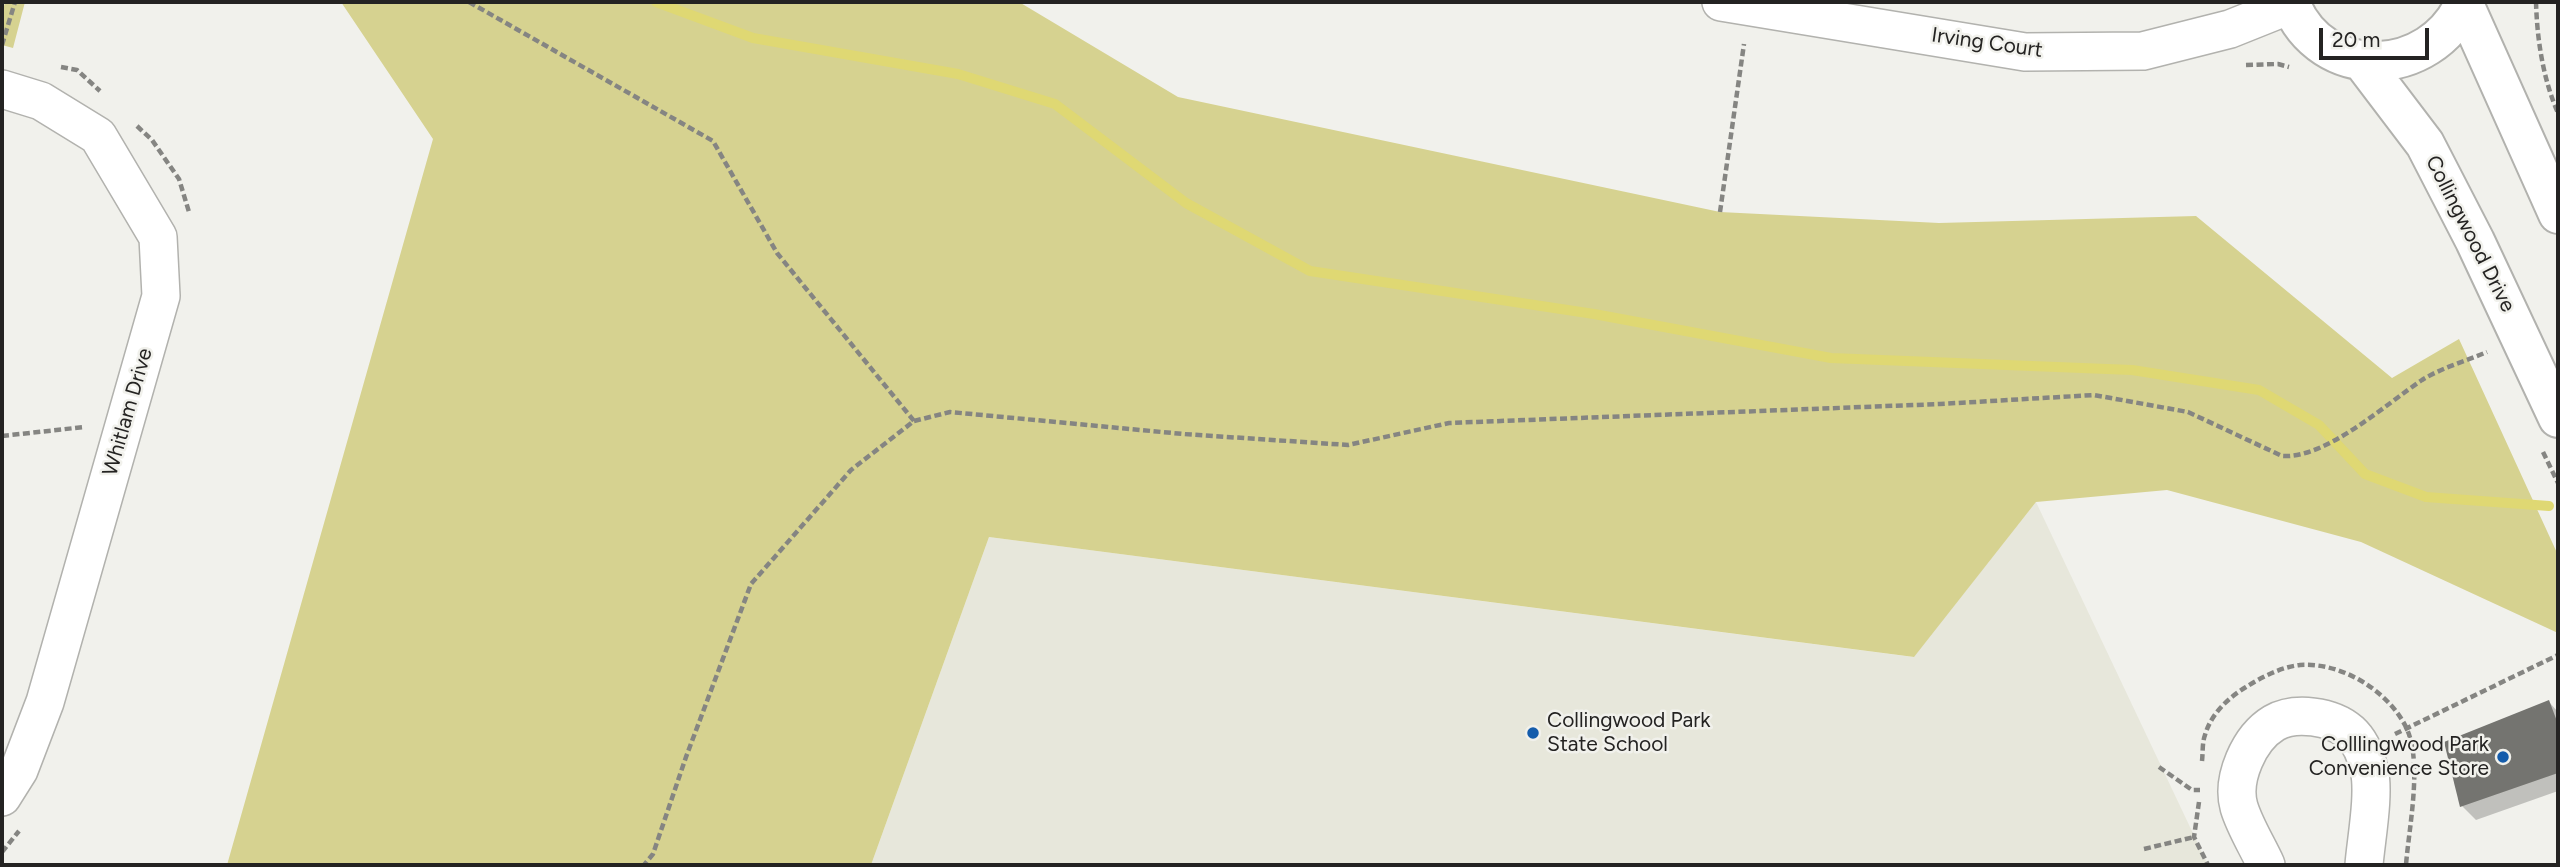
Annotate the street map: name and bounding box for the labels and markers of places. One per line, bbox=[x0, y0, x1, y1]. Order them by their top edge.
place label: Collingwood Park State School bbox=[1547, 708, 1710, 758]
marker: Collingwood Park State School bbox=[1525, 725, 1541, 741]
place label: Colllingwood Park Convenience Store bbox=[2309, 732, 2489, 782]
marker: Colllingwood Park Convenience Store bbox=[2495, 749, 2511, 765]

